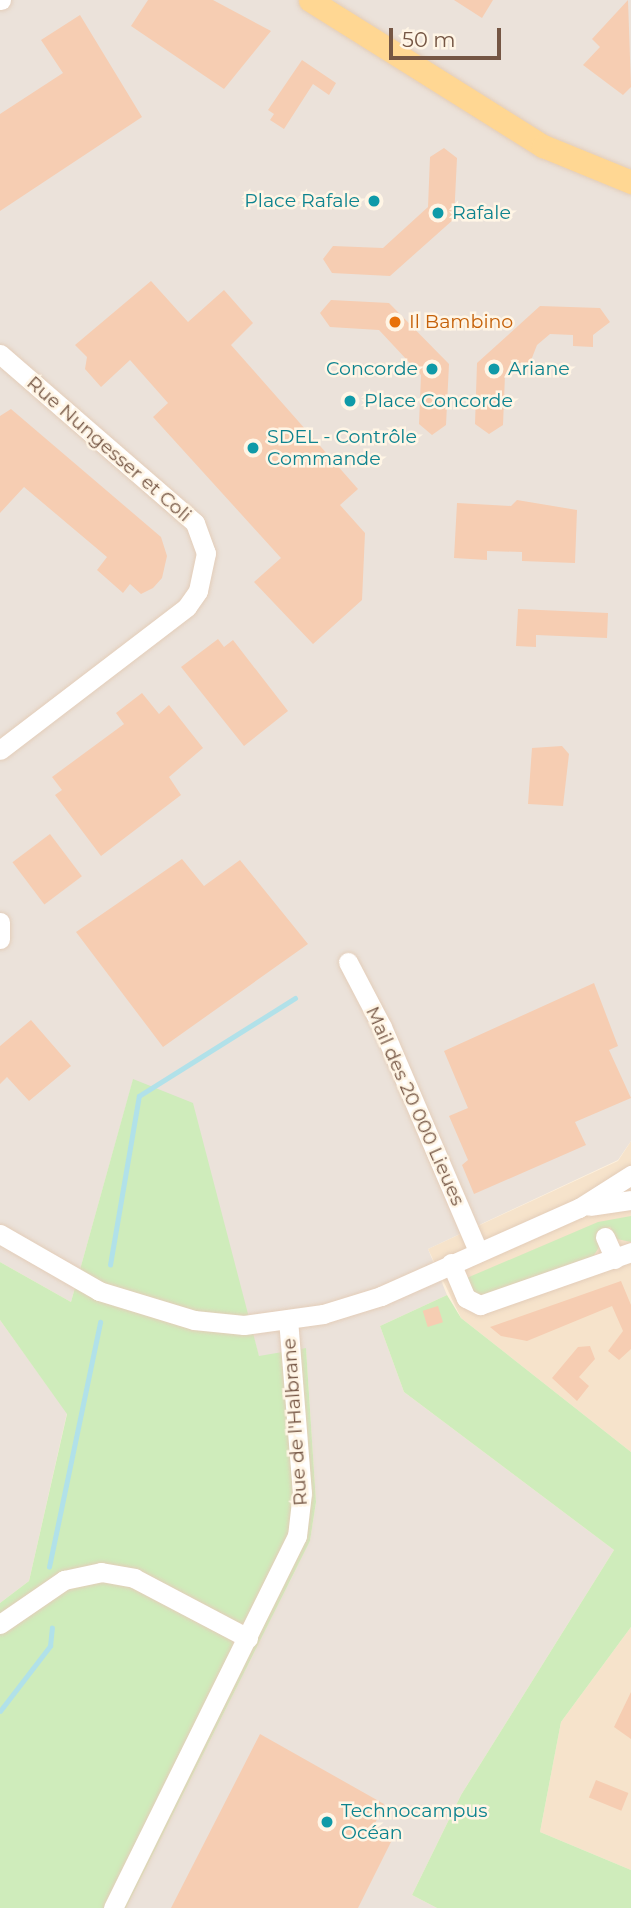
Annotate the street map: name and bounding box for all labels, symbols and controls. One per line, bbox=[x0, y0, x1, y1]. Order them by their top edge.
scale bar bbox=[393, 14, 505, 58]
text: 50 m bbox=[402, 27, 456, 52]
place label: Place Rafale bbox=[244, 190, 360, 212]
marker: Place Rafale bbox=[366, 193, 382, 209]
place label: Rafale bbox=[452, 202, 511, 224]
marker: Rafale bbox=[430, 205, 446, 221]
place label: Il Bambino bbox=[409, 311, 513, 333]
marker: Il Bambino bbox=[387, 314, 403, 330]
place label: Concorde bbox=[326, 358, 418, 380]
place label: Ariane bbox=[508, 358, 570, 380]
marker: Concorde bbox=[424, 361, 440, 377]
marker: Ariane bbox=[486, 361, 502, 377]
street label: Rue Nungesser et Coli bbox=[22, 371, 196, 527]
place label: Place Concorde bbox=[364, 390, 513, 412]
marker: Place Concorde bbox=[342, 393, 358, 409]
place label: SDEL - Contrôle Commande bbox=[267, 426, 417, 470]
marker: SDEL - Contrôle Commande bbox=[245, 440, 261, 456]
street label: Mail des 20 000 Lieues bbox=[361, 1003, 469, 1209]
street label: Rue de l'Halbrane bbox=[278, 1337, 312, 1507]
place label: Technocampus Océan bbox=[341, 1800, 487, 1844]
marker: Technocampus Océan bbox=[319, 1814, 335, 1830]

